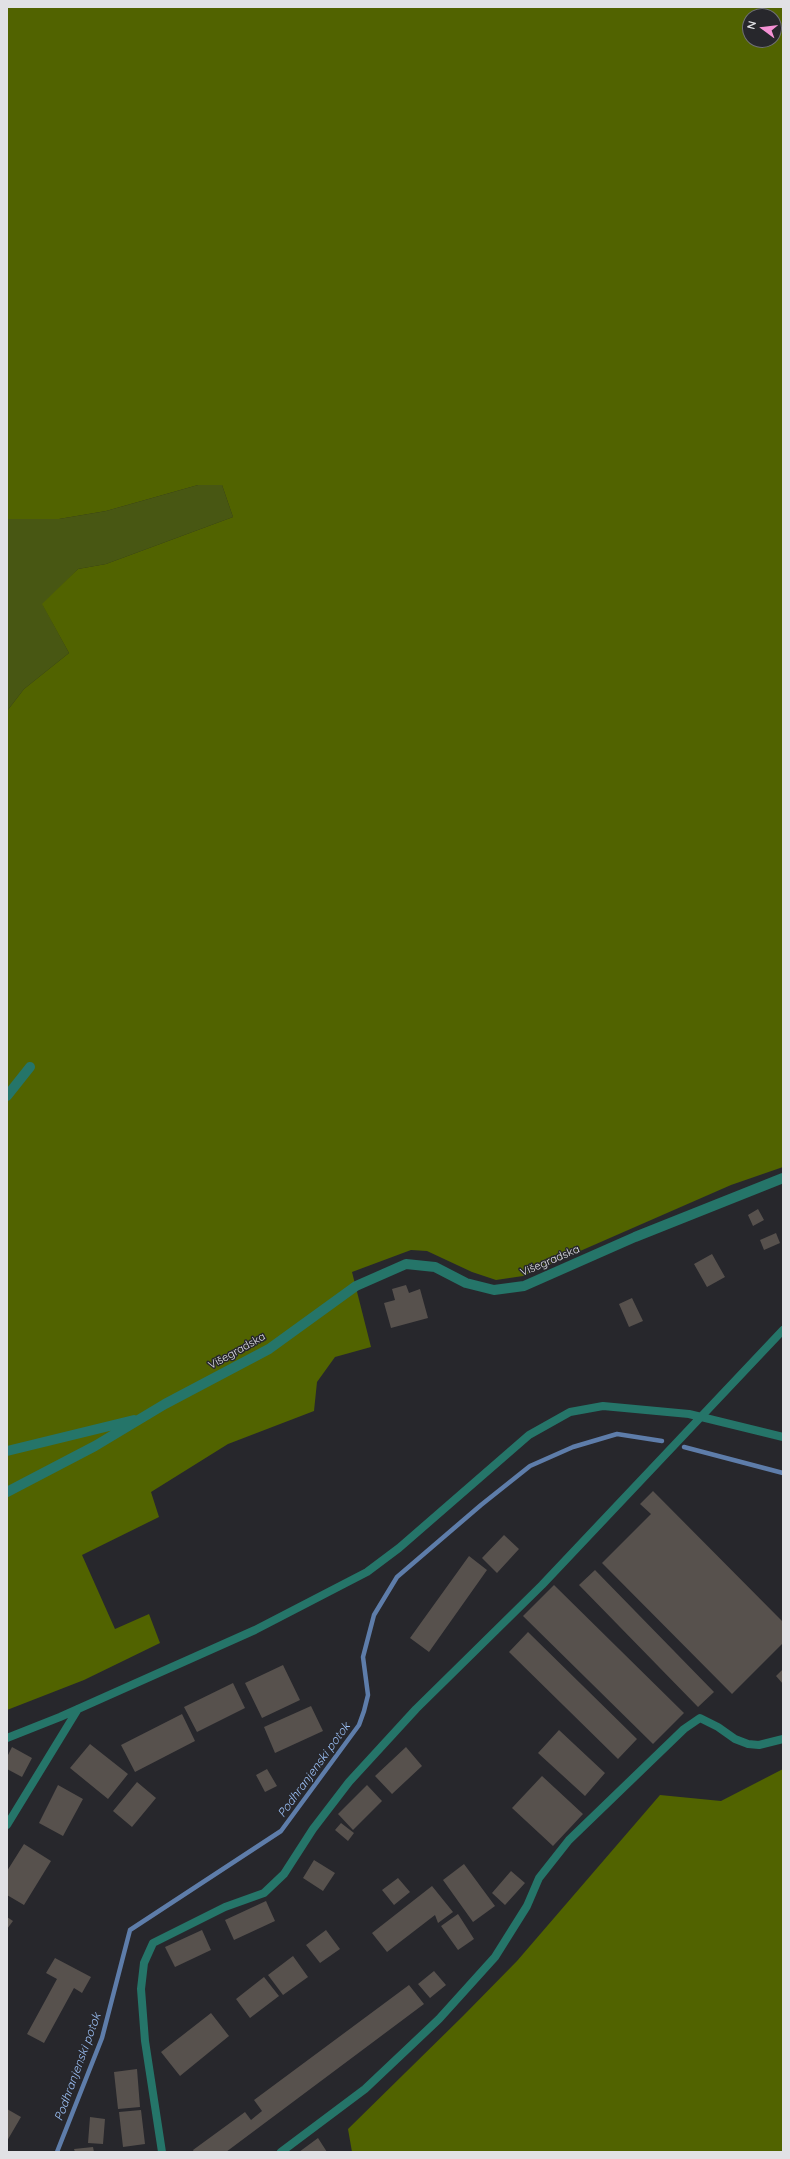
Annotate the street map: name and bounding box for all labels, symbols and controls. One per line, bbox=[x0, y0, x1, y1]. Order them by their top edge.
north arrow bbox=[742, 8, 782, 48]
text: N bbox=[744, 19, 759, 31]
street label: Višegradska bbox=[518, 1243, 582, 1279]
street label: Višegradska bbox=[206, 1330, 268, 1372]
water label: Podhranjenski potok bbox=[275, 1720, 353, 1820]
water label: Podhranjenski potok bbox=[52, 2011, 104, 2123]

